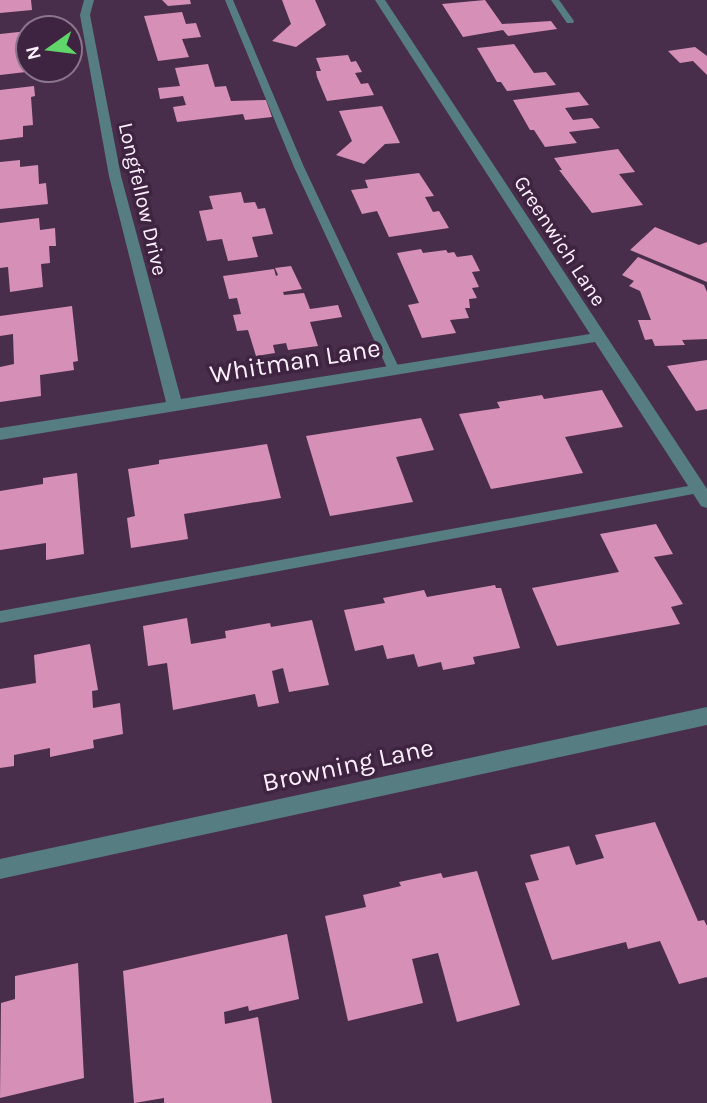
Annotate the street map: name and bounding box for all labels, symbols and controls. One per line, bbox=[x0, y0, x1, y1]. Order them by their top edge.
north arrow bbox=[14, 14, 84, 84]
text: N bbox=[21, 44, 46, 62]
street label: Longfellow Drive bbox=[114, 120, 172, 278]
street label: Greenwich Lane bbox=[509, 171, 611, 311]
street label: Whitman Lane bbox=[207, 332, 383, 390]
street label: Browning Lane bbox=[260, 732, 436, 798]

